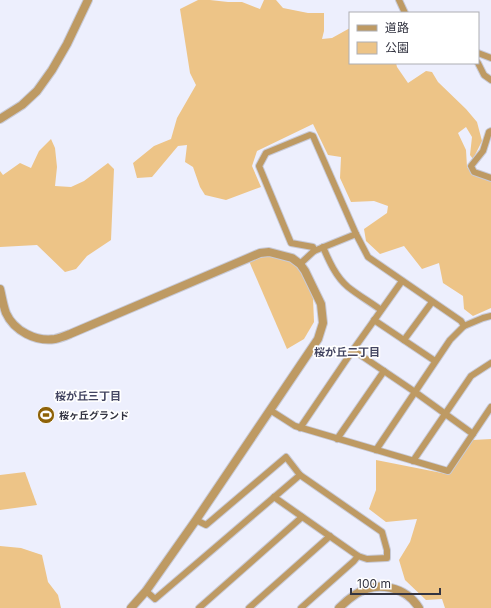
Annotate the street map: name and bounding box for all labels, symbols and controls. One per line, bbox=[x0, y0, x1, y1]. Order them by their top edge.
legend bbox=[349, 12, 479, 64]
text: 道路 bbox=[385, 20, 409, 35]
text: 公園 bbox=[385, 40, 409, 55]
district label: 桜が丘二丁目 bbox=[314, 345, 380, 359]
district label: 桜が丘三丁目 bbox=[55, 389, 121, 403]
sports icon: 桜ヶ丘グランド bbox=[36, 405, 56, 425]
place label: 桜ヶ丘グランド bbox=[59, 409, 129, 421]
scale bar bbox=[351, 570, 440, 596]
text: 100 m bbox=[357, 576, 391, 591]

